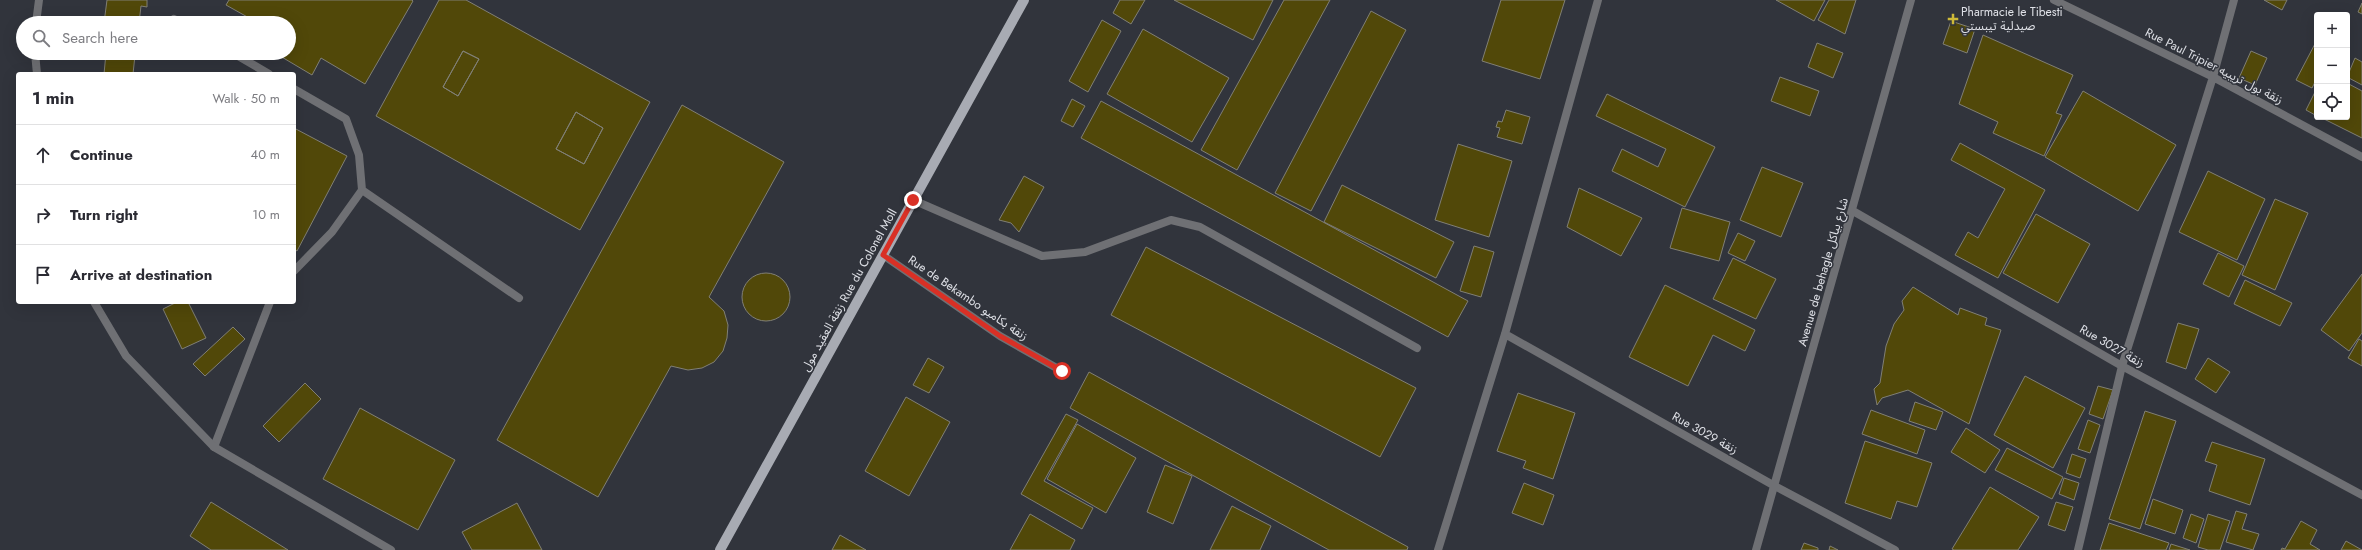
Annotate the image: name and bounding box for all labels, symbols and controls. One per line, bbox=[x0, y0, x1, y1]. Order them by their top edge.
place label: Pharmacie le Tibesti صيدلية تيبستي bbox=[1961, 3, 2063, 36]
map controls bbox=[2314, 12, 2350, 120]
button: + bbox=[2314, 12, 2350, 48]
marker: Pharmacie le Tibesti صيدلية تيبستي bbox=[1948, 14, 1958, 24]
search box bbox=[16, 16, 296, 60]
street label: Rue Paul Tripier زنقة بول تريبيه bbox=[2142, 23, 2286, 109]
icon: search bbox=[30, 27, 52, 49]
text: Search here bbox=[62, 27, 138, 49]
button: − bbox=[2314, 48, 2350, 84]
button: locate bbox=[2314, 84, 2350, 120]
text: 1 min bbox=[32, 86, 74, 110]
text: Walk · 50 m bbox=[213, 89, 280, 108]
icon: ahead bbox=[32, 144, 54, 166]
text: Continue bbox=[70, 144, 133, 166]
text: 40 m bbox=[251, 145, 280, 164]
route end bbox=[904, 191, 922, 209]
street label: Avenue de behagle شارع بياكل bbox=[1793, 196, 1853, 348]
icon: right bbox=[32, 204, 54, 226]
text: Turn right bbox=[70, 204, 138, 226]
text: 10 m bbox=[252, 205, 280, 224]
street label: زنقة العقيد مول Rue du Colonel Moll bbox=[797, 205, 901, 375]
street label: Rue de Bekambo زنقة بكامبو bbox=[904, 251, 1032, 345]
icon: arrive bbox=[32, 264, 54, 286]
text: Arrive at destination bbox=[70, 264, 212, 286]
street label: Rue 3027 زنقة bbox=[2076, 320, 2148, 372]
route start bbox=[1053, 362, 1071, 380]
street label: Rue 3029 زنقة bbox=[1669, 407, 1741, 459]

